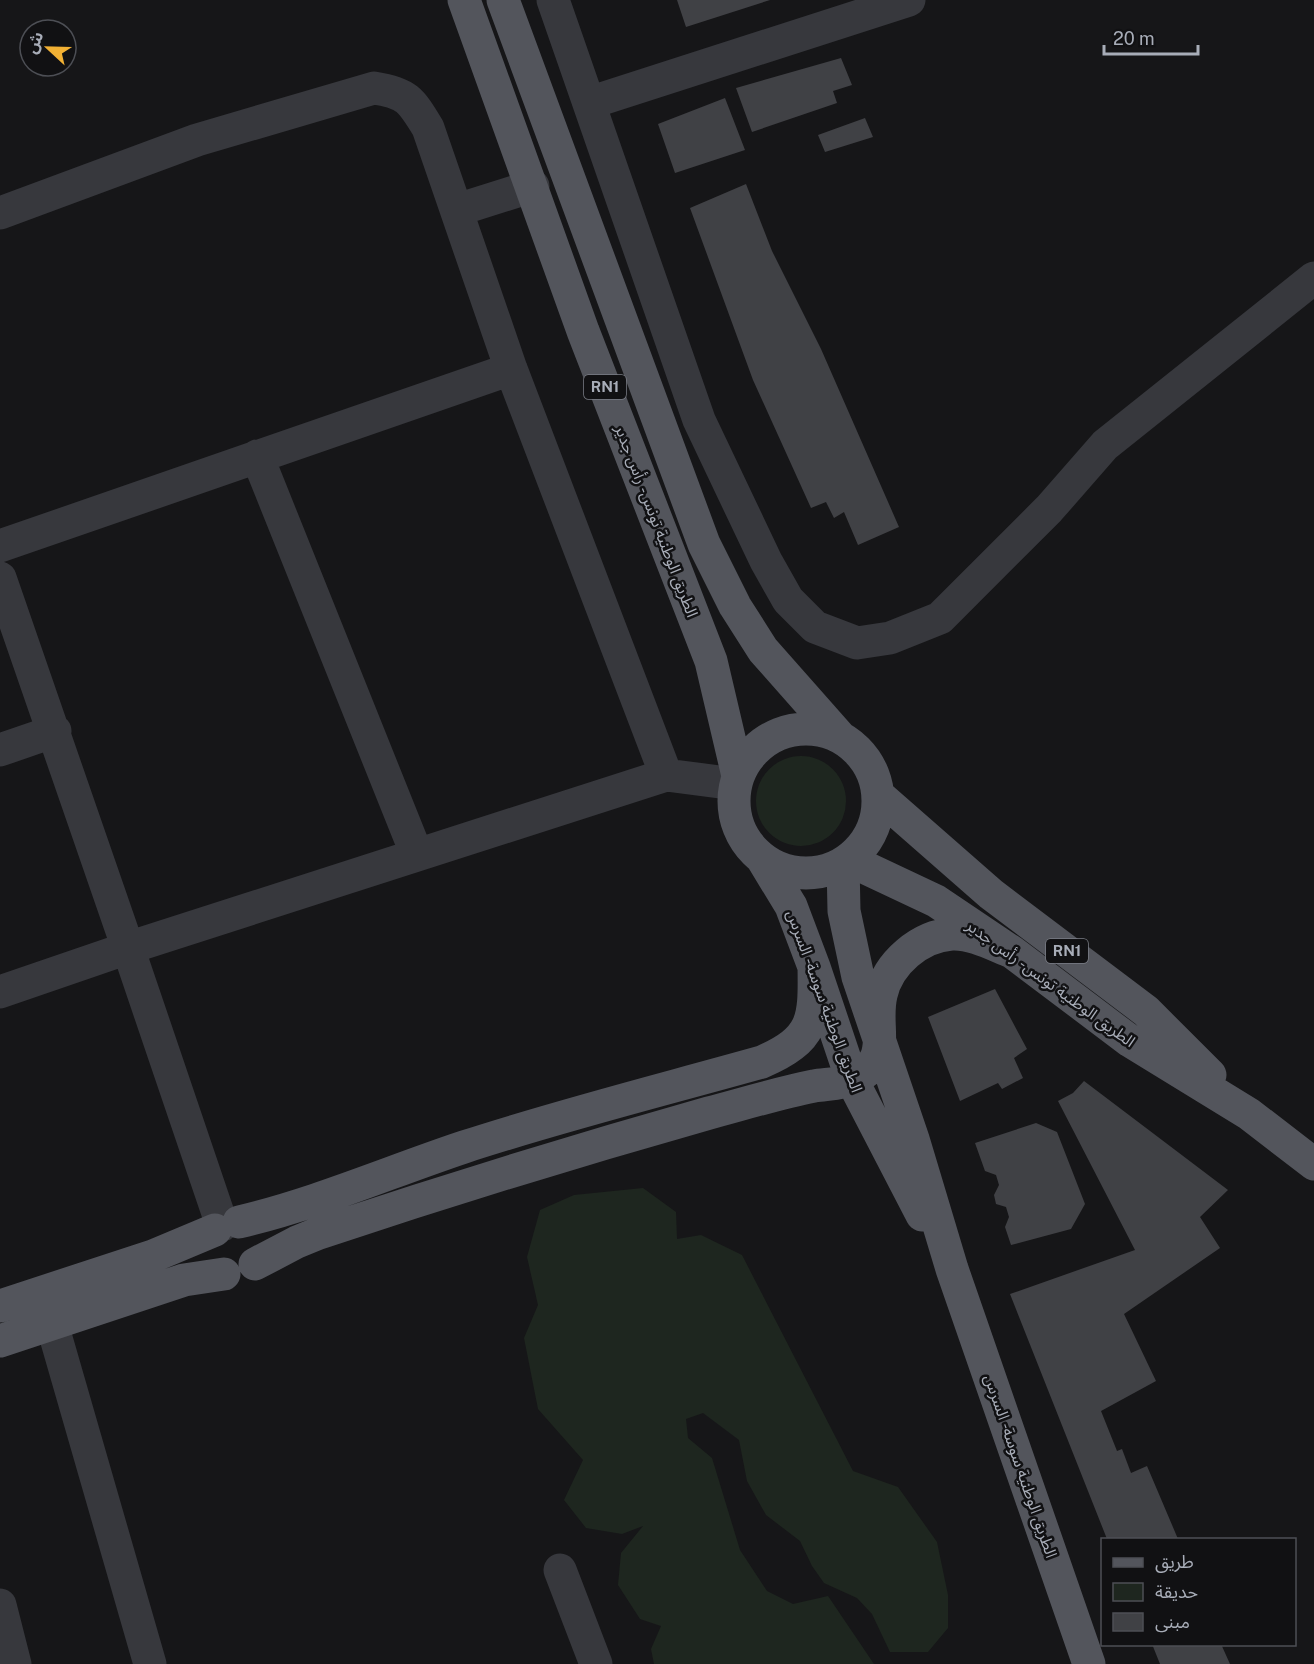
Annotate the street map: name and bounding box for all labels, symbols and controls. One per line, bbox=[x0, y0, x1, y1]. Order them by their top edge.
north arrow bbox=[18, 18, 78, 78]
scale bar bbox=[1104, 18, 1198, 56]
text: 20 m bbox=[1113, 28, 1155, 49]
text: ش bbox=[22, 29, 47, 56]
road number: RN1 bbox=[584, 375, 626, 399]
street label: الطريق الوطنية تونس - رأس جدير bbox=[610, 422, 702, 620]
street label: الطريق الوطنية سوسة - السرس bbox=[782, 907, 866, 1095]
street label: الطريق الوطنية تونس - رأس جدير bbox=[961, 915, 1139, 1052]
road number: RN1 bbox=[1046, 939, 1088, 963]
street label: الطريق الوطنية سوسة - السرس bbox=[979, 1372, 1061, 1561]
legend bbox=[1101, 1538, 1296, 1646]
text: طريق bbox=[1155, 1551, 1194, 1573]
text: حديقة bbox=[1155, 1581, 1198, 1602]
text: مبنى bbox=[1155, 1611, 1190, 1633]

